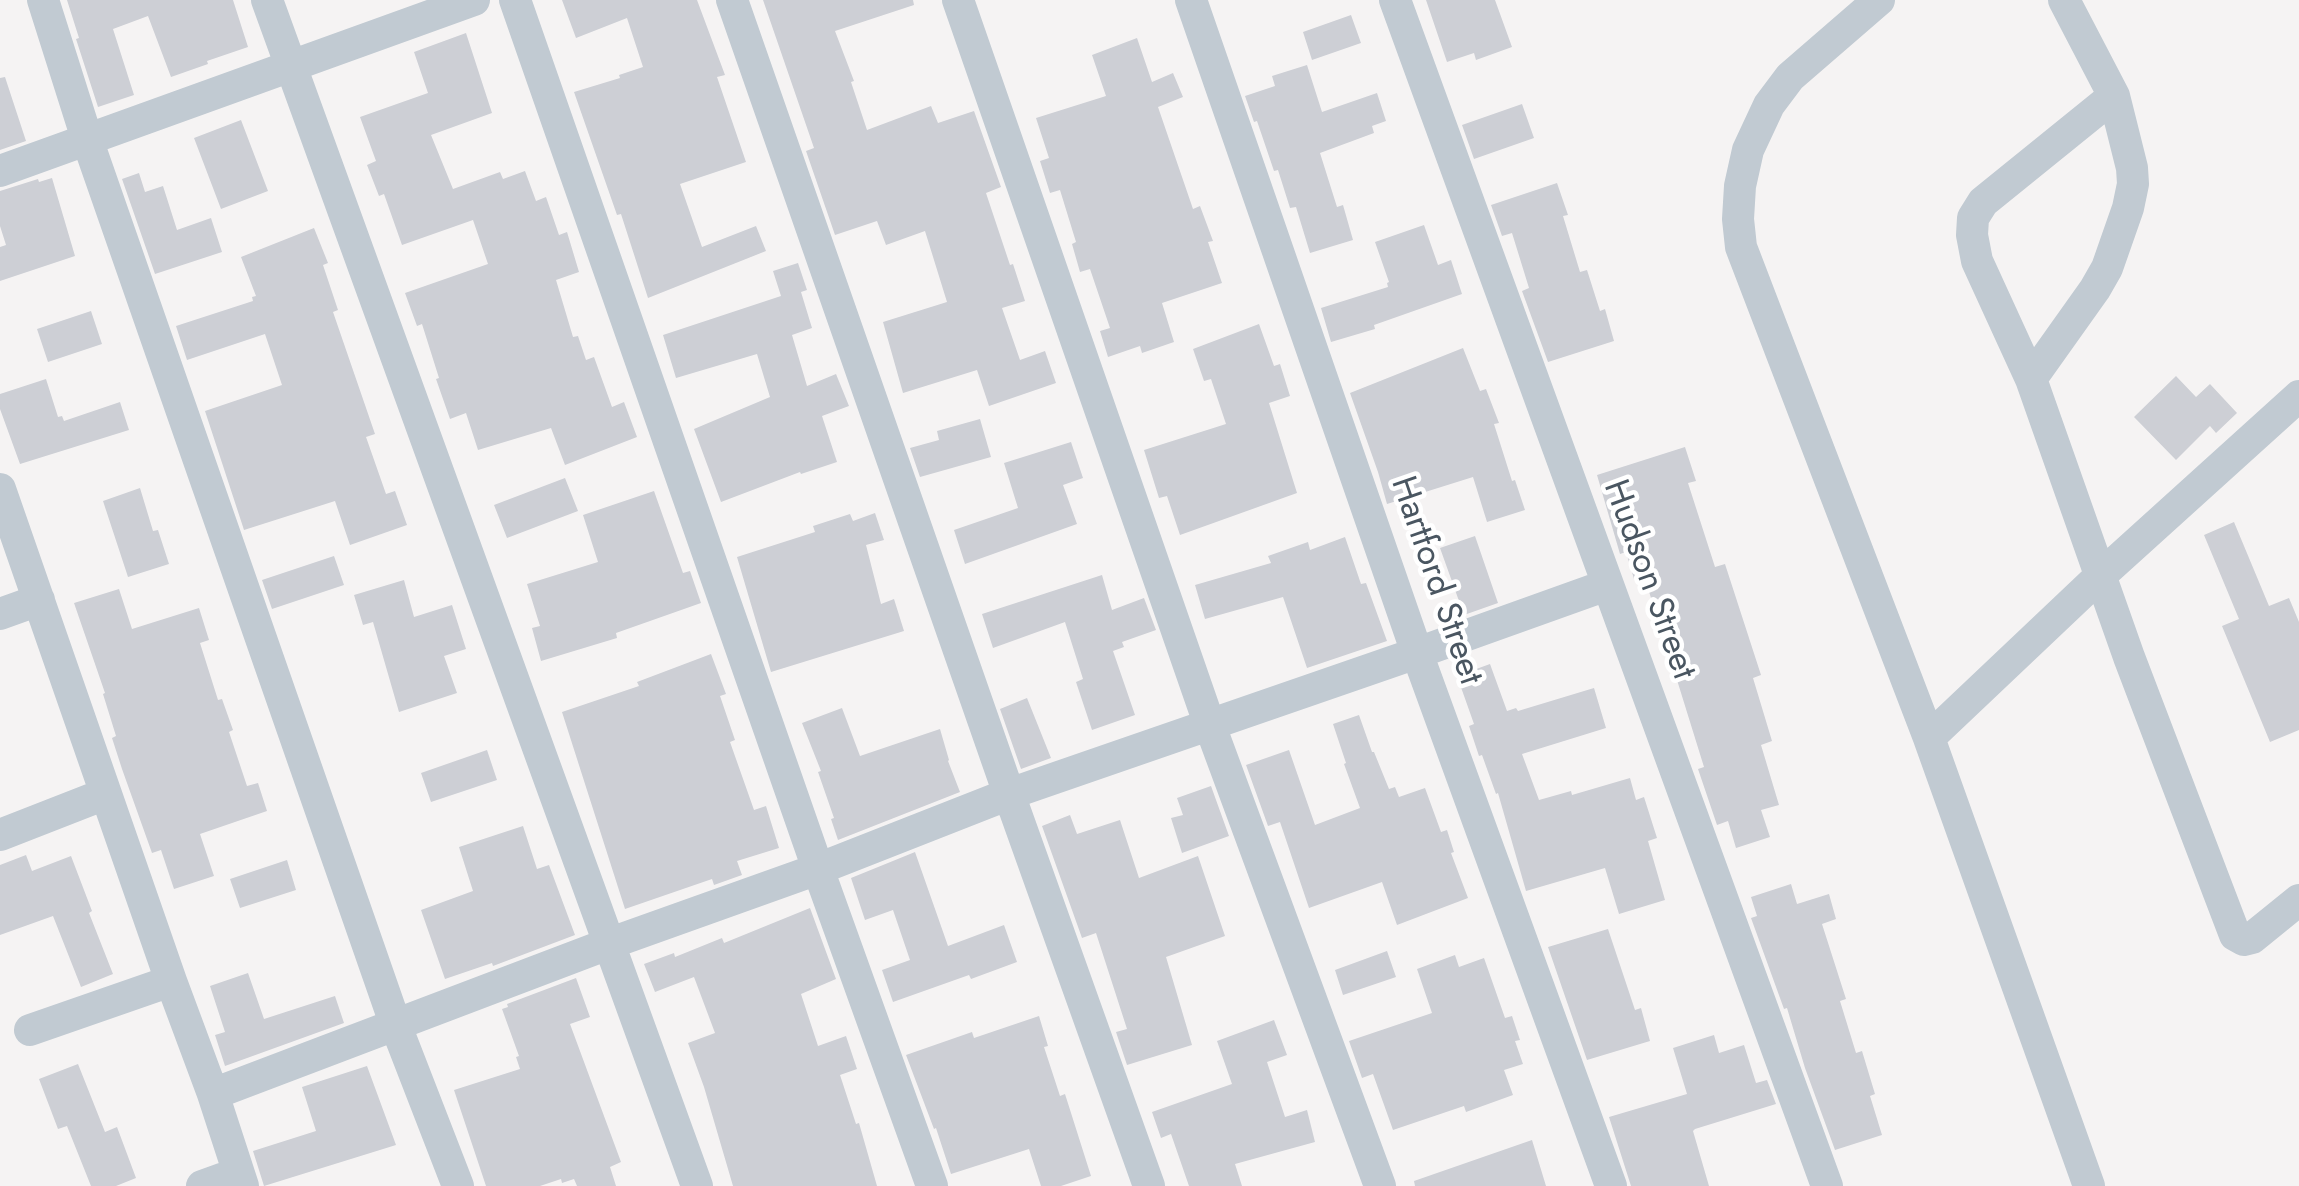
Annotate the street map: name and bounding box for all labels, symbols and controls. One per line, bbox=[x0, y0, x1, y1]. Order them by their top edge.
street label: Hartford Street bbox=[1380, 471, 1490, 691]
street label: Hudson Street bbox=[1593, 475, 1703, 685]

